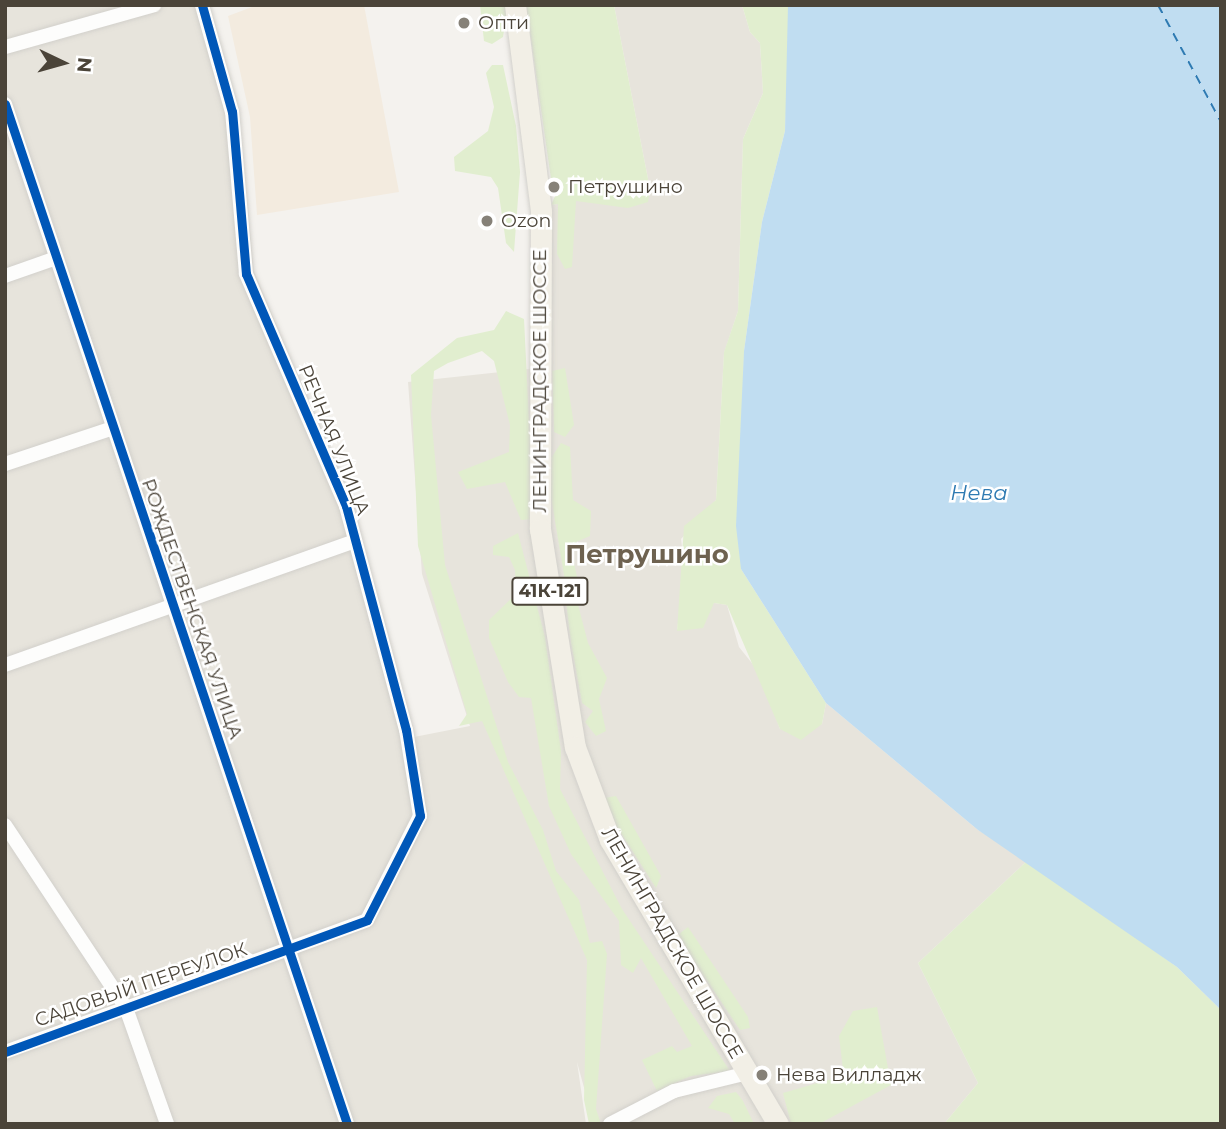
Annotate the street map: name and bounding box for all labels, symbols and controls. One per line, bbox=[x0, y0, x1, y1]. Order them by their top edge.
place label: Опти bbox=[478, 12, 529, 34]
marker: Опти bbox=[456, 15, 472, 31]
north arrow bbox=[28, 28, 98, 98]
text: N bbox=[72, 56, 97, 74]
place label: Петрушино bbox=[568, 176, 683, 198]
marker: Петрушино bbox=[546, 179, 562, 195]
place label: Ozon bbox=[501, 210, 551, 232]
marker: Ozon bbox=[479, 213, 495, 229]
street label: ЛЕНИНГРАДСКОЕ ШОССЕ bbox=[529, 249, 551, 513]
street label: РЕЧНАЯ УЛИЦА bbox=[293, 361, 375, 519]
street label: РОЖДЕСТВЕНСКАЯ УЛИЦА bbox=[137, 476, 247, 742]
water label: Нева bbox=[950, 480, 1008, 506]
district label: Петрушино bbox=[565, 539, 729, 571]
road number: 41К-121 bbox=[510, 576, 590, 606]
street label: ЛЕНИНГРАДСКОЕ ШОССЕ bbox=[596, 823, 748, 1063]
street label: САДОВЫЙ ПЕРЕУЛОК bbox=[32, 938, 250, 1032]
place label: Нева Вилладж bbox=[776, 1064, 921, 1086]
marker: Нева Вилладж bbox=[754, 1067, 770, 1083]

